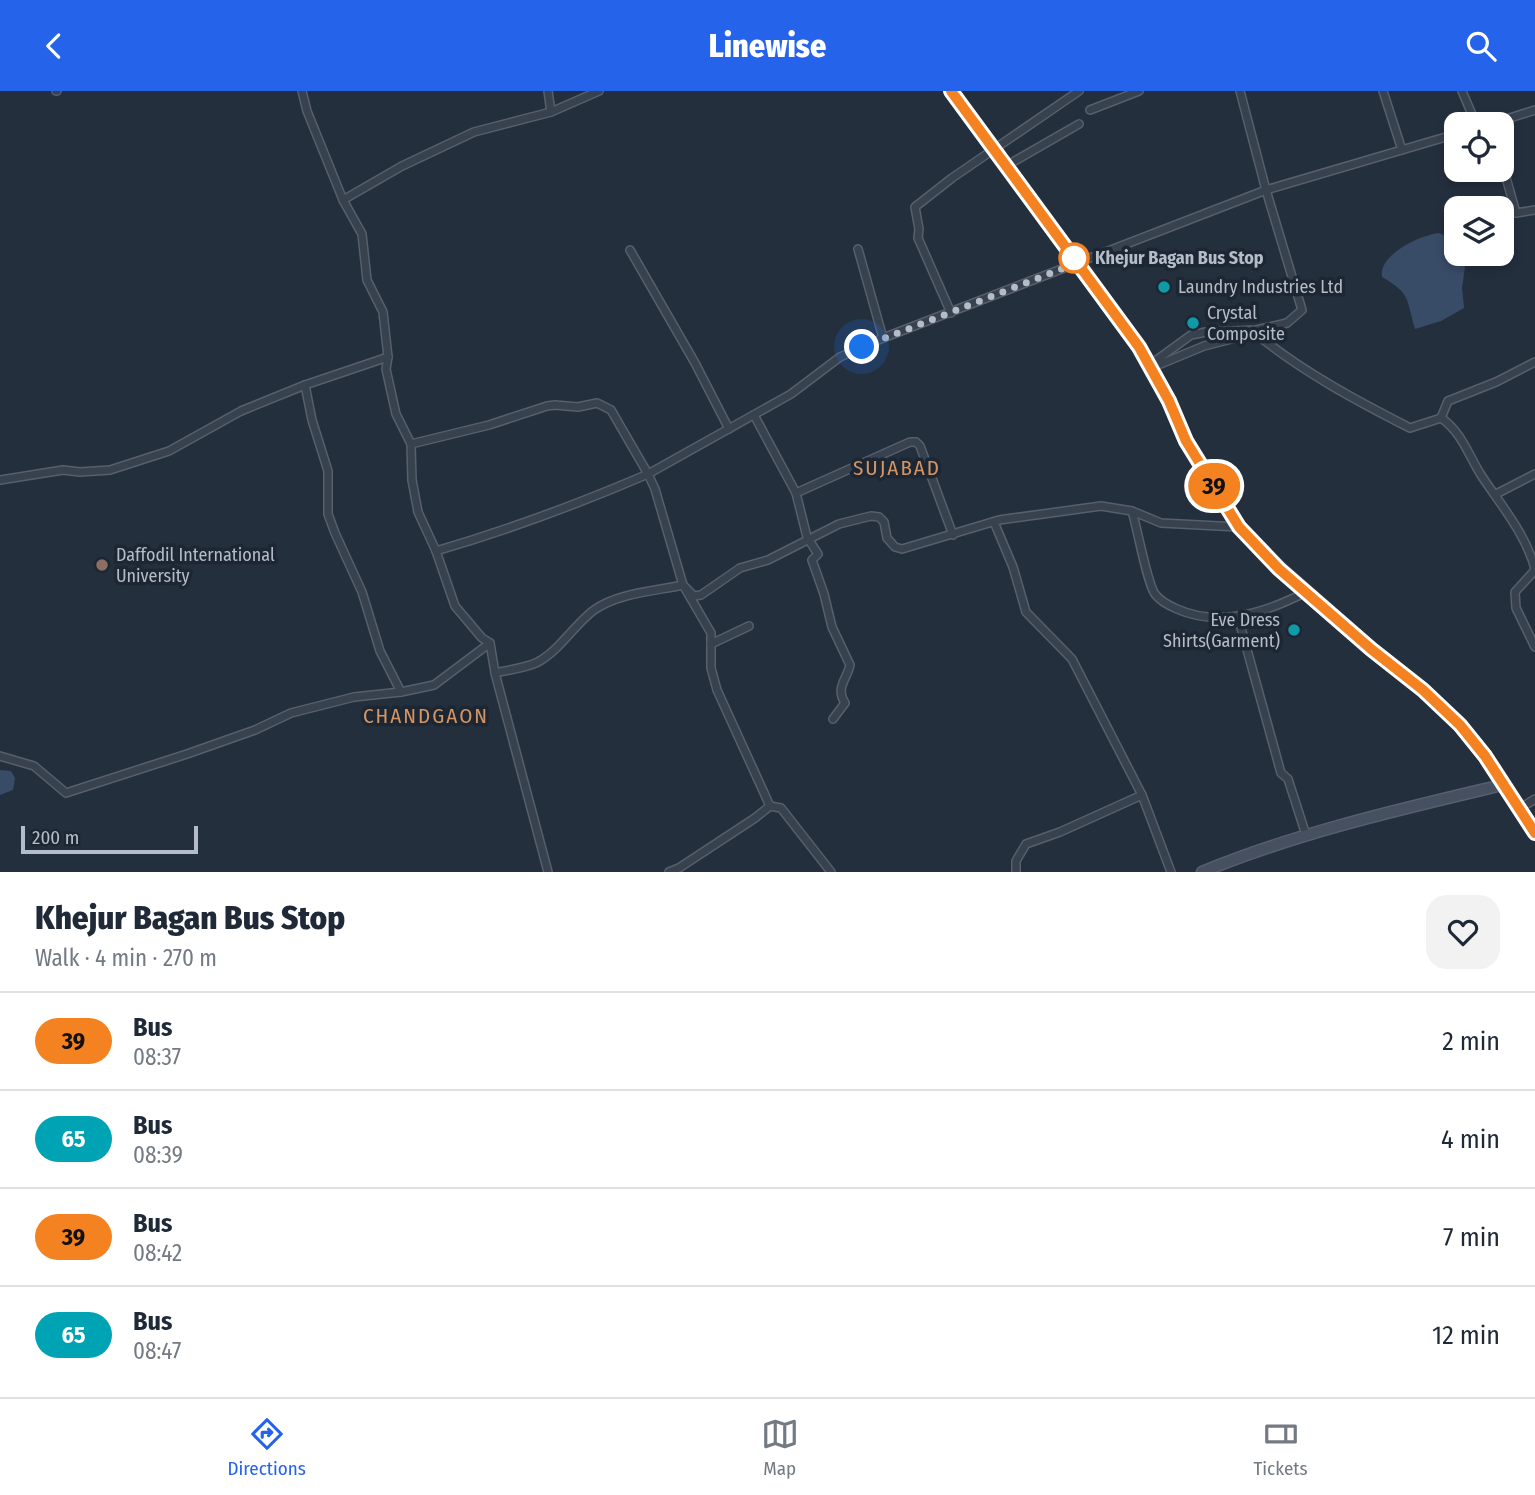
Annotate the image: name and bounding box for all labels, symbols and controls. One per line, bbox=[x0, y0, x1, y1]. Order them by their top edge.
icon: back bbox=[35, 27, 73, 65]
text: Linewise bbox=[709, 27, 826, 65]
icon: search bbox=[1462, 27, 1500, 65]
map controls bbox=[1444, 112, 1514, 266]
button: locate bbox=[1444, 112, 1514, 182]
button: layers bbox=[1444, 196, 1514, 266]
marker: Khejur Bagan Bus Stop bbox=[1059, 243, 1089, 273]
place label: Khejur Bagan Bus Stop bbox=[1095, 247, 1264, 269]
place label: Laundry Industries Ltd bbox=[1178, 276, 1343, 298]
marker: Laundry Industries Ltd bbox=[1156, 279, 1172, 295]
place label: Crystal Composite bbox=[1207, 302, 1285, 345]
marker: Crystal Composite bbox=[1185, 315, 1201, 331]
your location bbox=[844, 329, 879, 364]
district label: SUJABAD bbox=[853, 455, 941, 481]
line badge: 39 bbox=[1182, 463, 1246, 509]
text: 39 bbox=[1202, 472, 1226, 500]
place label: Daffodil International University bbox=[116, 544, 275, 587]
marker: Daffodil International University bbox=[94, 557, 110, 573]
place label: Eve Dress Shirts(Garment) bbox=[1163, 609, 1280, 652]
marker: Eve Dress Shirts(Garment) bbox=[1286, 622, 1302, 638]
district label: CHANDGAON bbox=[363, 703, 489, 729]
scale bar bbox=[21, 823, 198, 855]
text: 200 m bbox=[32, 826, 79, 849]
button: heart bbox=[1426, 895, 1500, 969]
text: Khejur Bagan Bus Stop bbox=[35, 898, 345, 938]
text: Walk · 4 min · 270 m bbox=[35, 944, 217, 972]
text: Bus bbox=[133, 1012, 172, 1043]
text: 2 min bbox=[1442, 1026, 1500, 1057]
text: 39 bbox=[62, 1027, 85, 1055]
text: 08:37 bbox=[133, 1043, 181, 1071]
text: Bus bbox=[133, 1110, 172, 1141]
text: 4 min bbox=[1441, 1124, 1500, 1155]
text: 65 bbox=[61, 1125, 86, 1153]
text: 08:39 bbox=[133, 1141, 183, 1169]
text: Bus bbox=[133, 1208, 172, 1239]
text: 7 min bbox=[1443, 1222, 1500, 1253]
text: 39 bbox=[62, 1223, 85, 1251]
text: 08:42 bbox=[133, 1239, 182, 1267]
text: Bus bbox=[133, 1306, 172, 1337]
text: 12 min bbox=[1432, 1320, 1500, 1351]
text: 65 bbox=[61, 1321, 86, 1349]
text: 08:47 bbox=[133, 1337, 181, 1365]
tab: Directions bbox=[227, 1415, 306, 1480]
tab: Map bbox=[761, 1415, 799, 1480]
tab: Tickets bbox=[1253, 1415, 1308, 1480]

